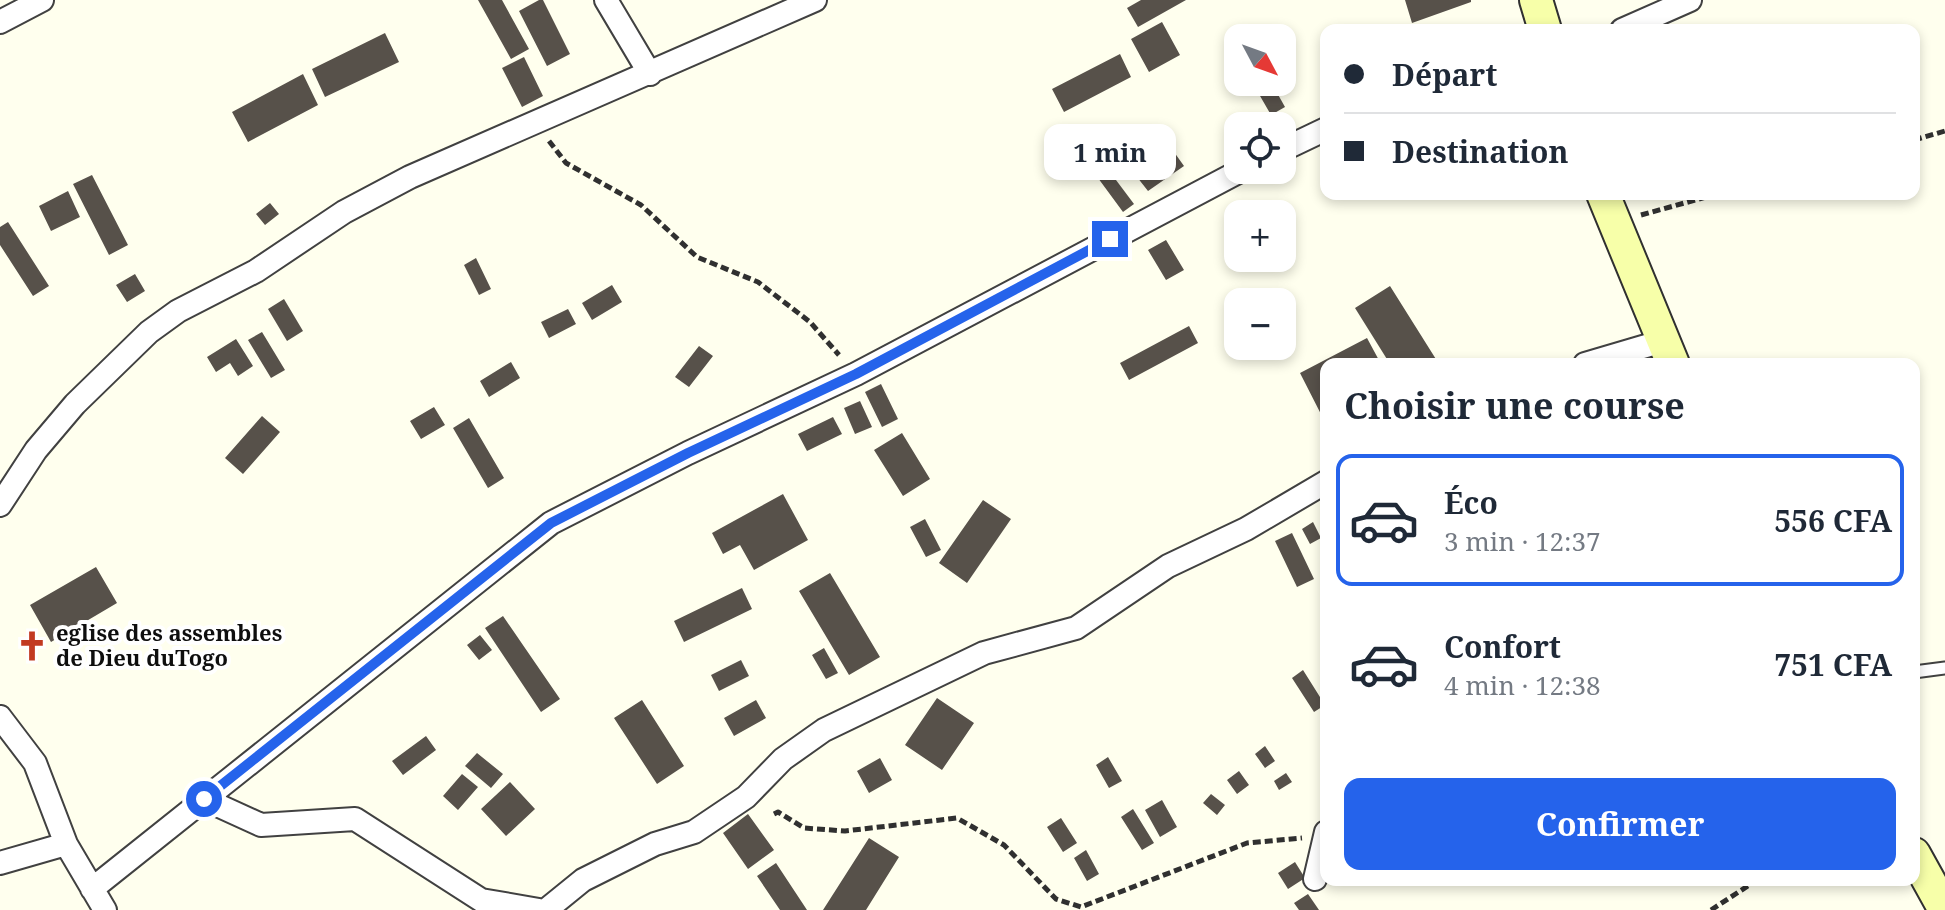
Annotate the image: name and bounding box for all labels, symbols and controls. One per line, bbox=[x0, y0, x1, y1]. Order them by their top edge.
north arrow bbox=[1224, 24, 1296, 96]
map controls bbox=[1224, 24, 1296, 360]
text: Départ bbox=[1392, 54, 1497, 95]
button: locate bbox=[1224, 112, 1296, 184]
callout: 1 min bbox=[1044, 123, 1176, 179]
text: Destination bbox=[1392, 131, 1568, 172]
text: 1 min bbox=[1073, 134, 1147, 170]
button: + bbox=[1224, 200, 1296, 272]
route end bbox=[1092, 221, 1128, 257]
button: − bbox=[1224, 288, 1296, 360]
text: Choisir une course bbox=[1344, 381, 1685, 430]
text: Éco bbox=[1444, 482, 1498, 523]
icon: car bbox=[1348, 484, 1420, 556]
text: 556 CFA bbox=[1774, 500, 1892, 541]
text: 3 min · 12:37 bbox=[1444, 523, 1601, 559]
place label: eglise des assembles de Dieu duTogo bbox=[56, 617, 282, 672]
text: Confort bbox=[1444, 626, 1561, 667]
icon: car bbox=[1348, 628, 1420, 700]
church icon: eglise des assembles de Dieu duTogo bbox=[15, 629, 49, 663]
text: 751 CFA bbox=[1774, 644, 1892, 685]
text: 4 min · 12:38 bbox=[1444, 667, 1601, 703]
button: Confirmer bbox=[1344, 778, 1896, 870]
route start bbox=[186, 781, 222, 817]

